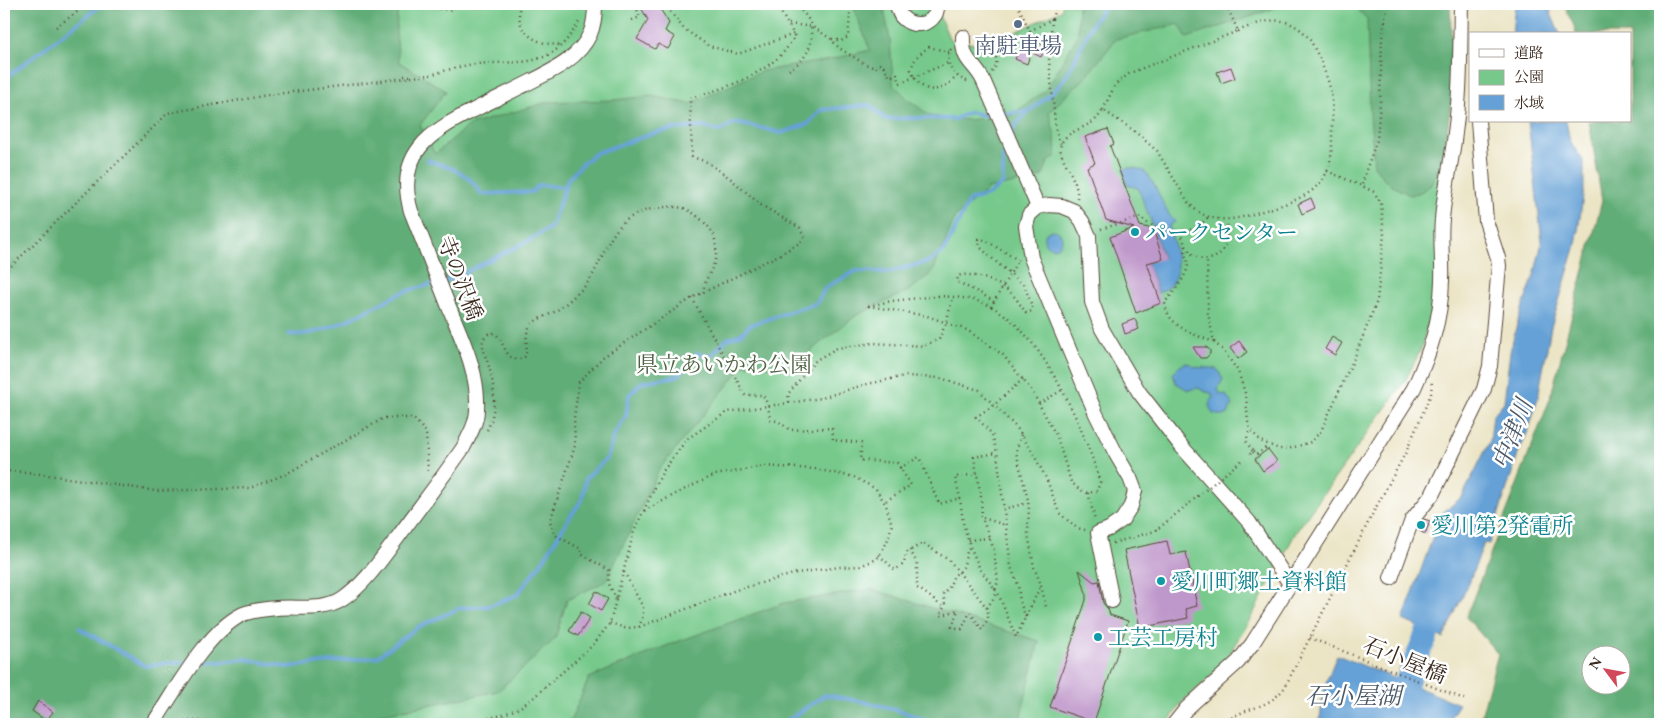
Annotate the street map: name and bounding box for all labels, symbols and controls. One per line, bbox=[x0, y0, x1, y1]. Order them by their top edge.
marker: 南駐車場 bbox=[1012, 18, 1024, 30]
place label: 南駐車場 bbox=[974, 31, 1062, 60]
legend bbox=[1469, 32, 1632, 122]
text: 道路 bbox=[1514, 43, 1544, 62]
text: 公園 bbox=[1514, 67, 1544, 86]
text: 水域 bbox=[1514, 93, 1544, 112]
place label: パークセンター bbox=[1145, 218, 1298, 247]
marker: パークセンター bbox=[1129, 226, 1141, 238]
street label: 寺の沢橋 bbox=[431, 232, 489, 324]
park label: 県立あいかわ公園 bbox=[636, 350, 812, 379]
water label: 中津川 bbox=[1485, 392, 1540, 473]
place label: 愛川第2発電所 bbox=[1431, 511, 1574, 540]
marker: 愛川第2発電所 bbox=[1415, 519, 1427, 531]
place label: 愛川町郷土資料館 bbox=[1171, 567, 1347, 596]
marker: 愛川町郷土資料館 bbox=[1155, 575, 1167, 587]
place label: 工芸工房村 bbox=[1108, 623, 1218, 652]
street label: 石小屋橋 bbox=[1359, 630, 1451, 690]
marker: 工芸工房村 bbox=[1092, 631, 1104, 643]
north arrow bbox=[1582, 646, 1632, 696]
text: N bbox=[1584, 653, 1606, 673]
water label: 石小屋湖 bbox=[1305, 680, 1405, 711]

